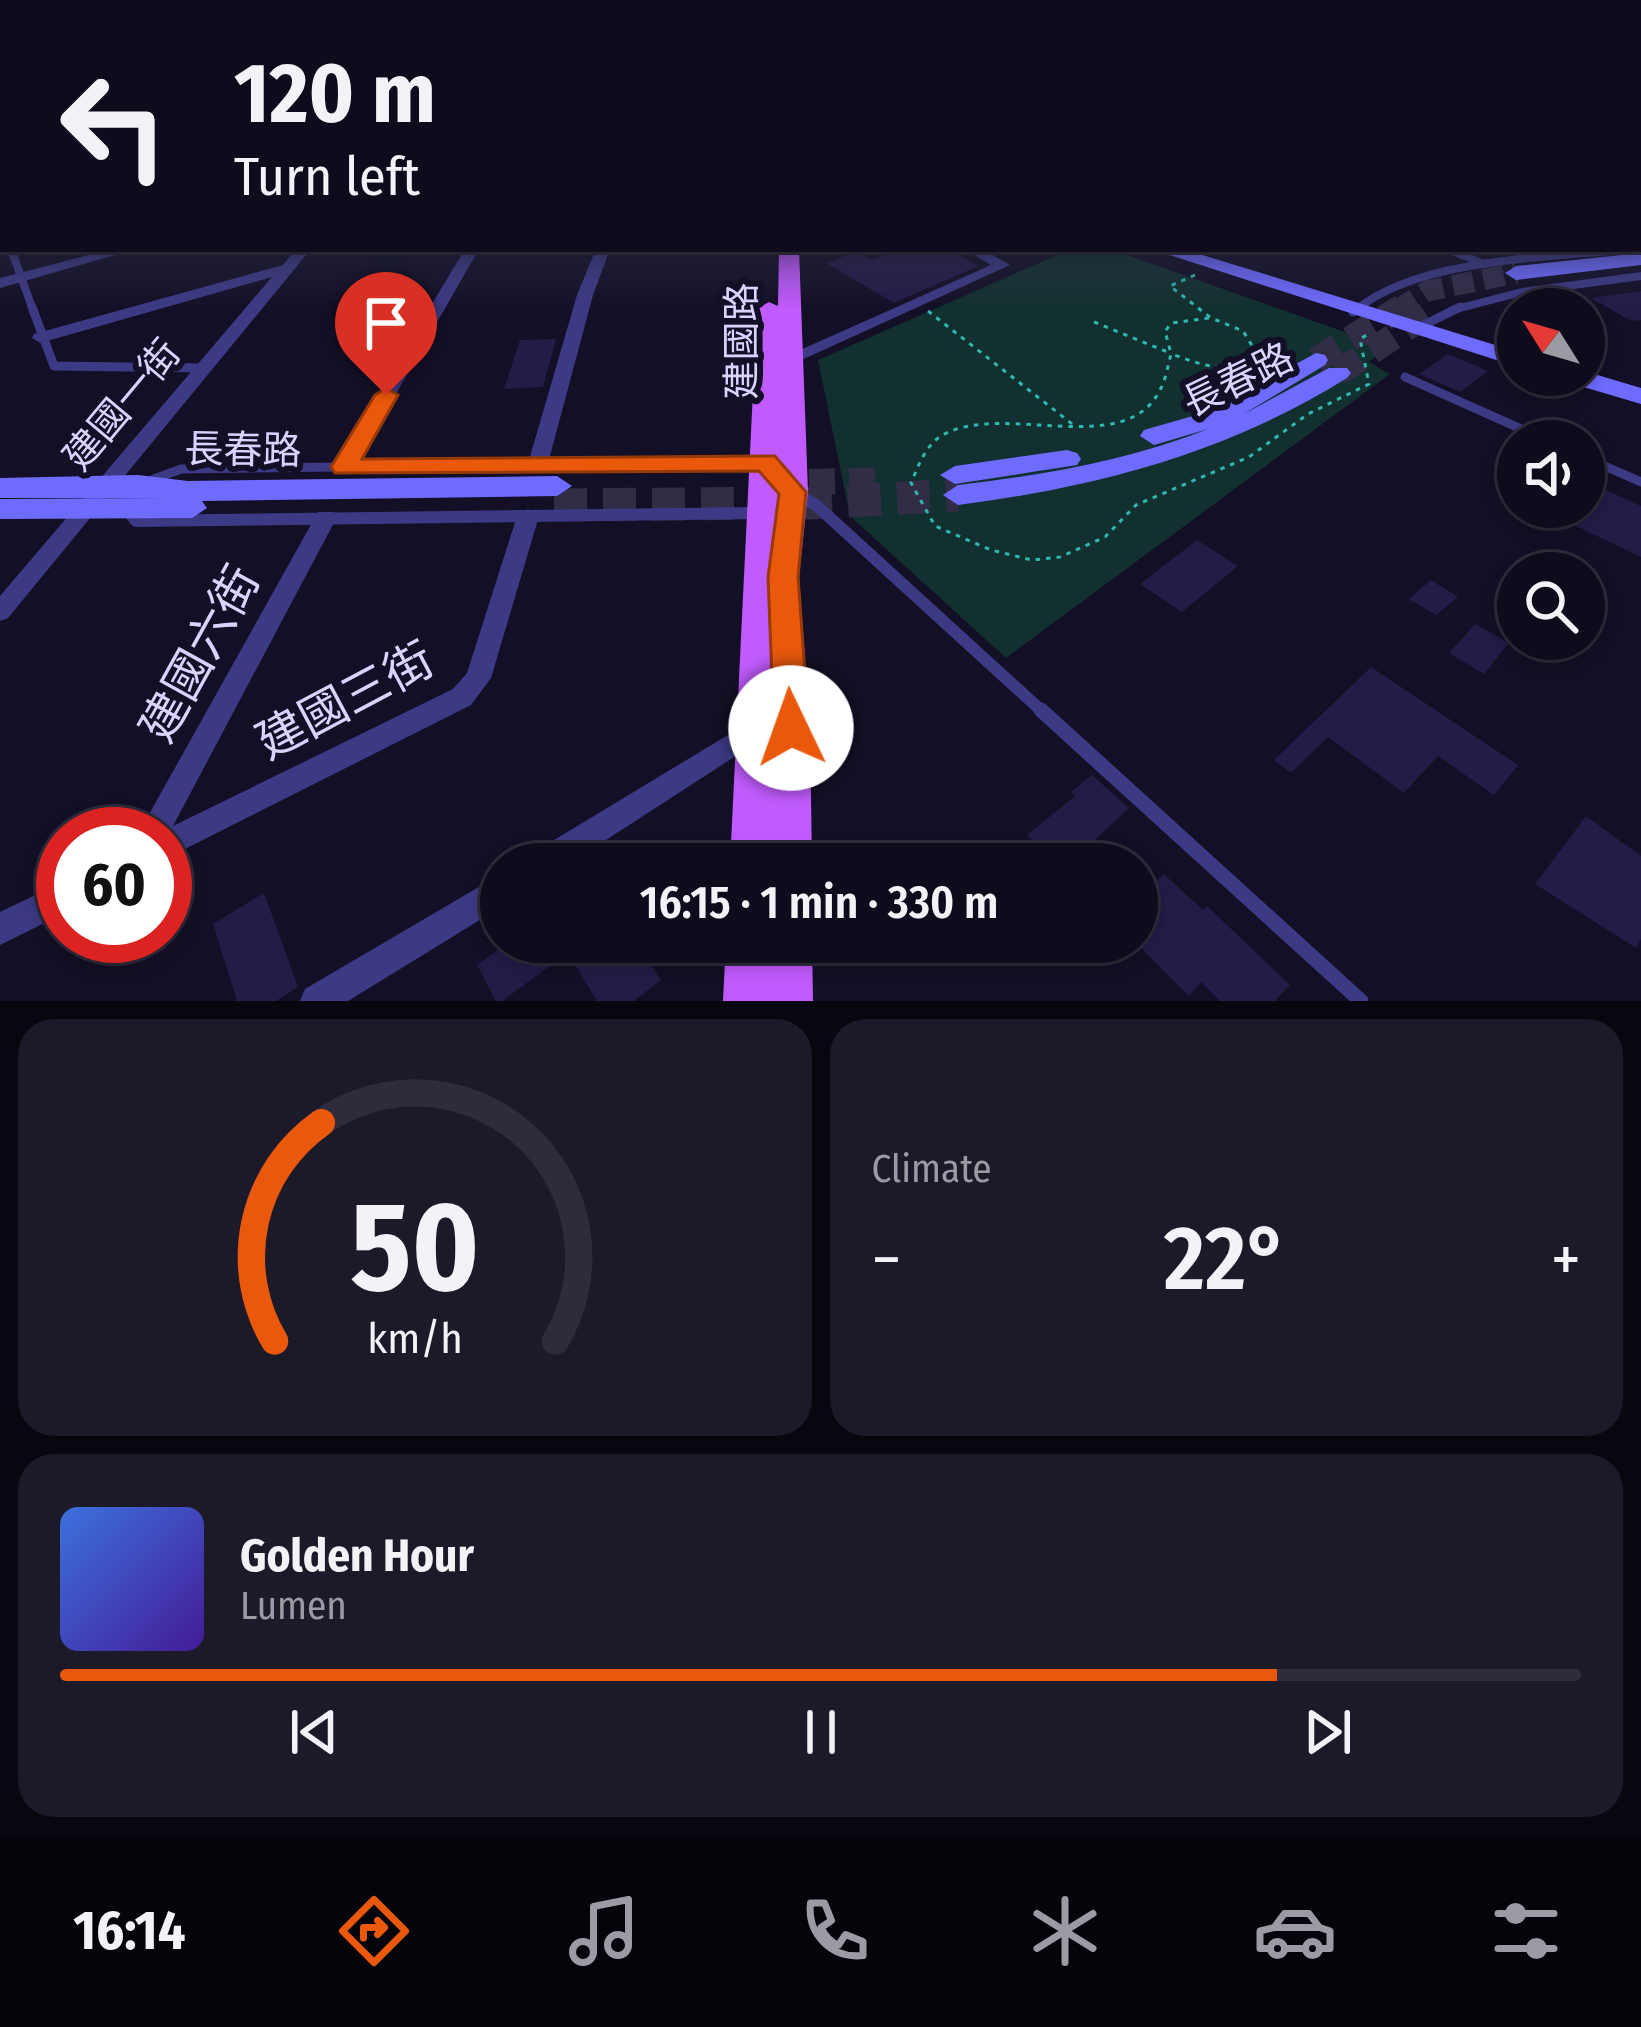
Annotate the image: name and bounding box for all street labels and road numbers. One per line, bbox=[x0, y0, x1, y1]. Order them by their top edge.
street label: 建國路 bbox=[719, 282, 765, 400]
street label: 建國一街 bbox=[54, 330, 190, 480]
street label: 長春路 bbox=[1175, 334, 1301, 426]
street label: 長春路 bbox=[184, 426, 302, 474]
street label: 建國六街 bbox=[128, 556, 272, 752]
street label: 建國三街 bbox=[247, 630, 443, 772]

